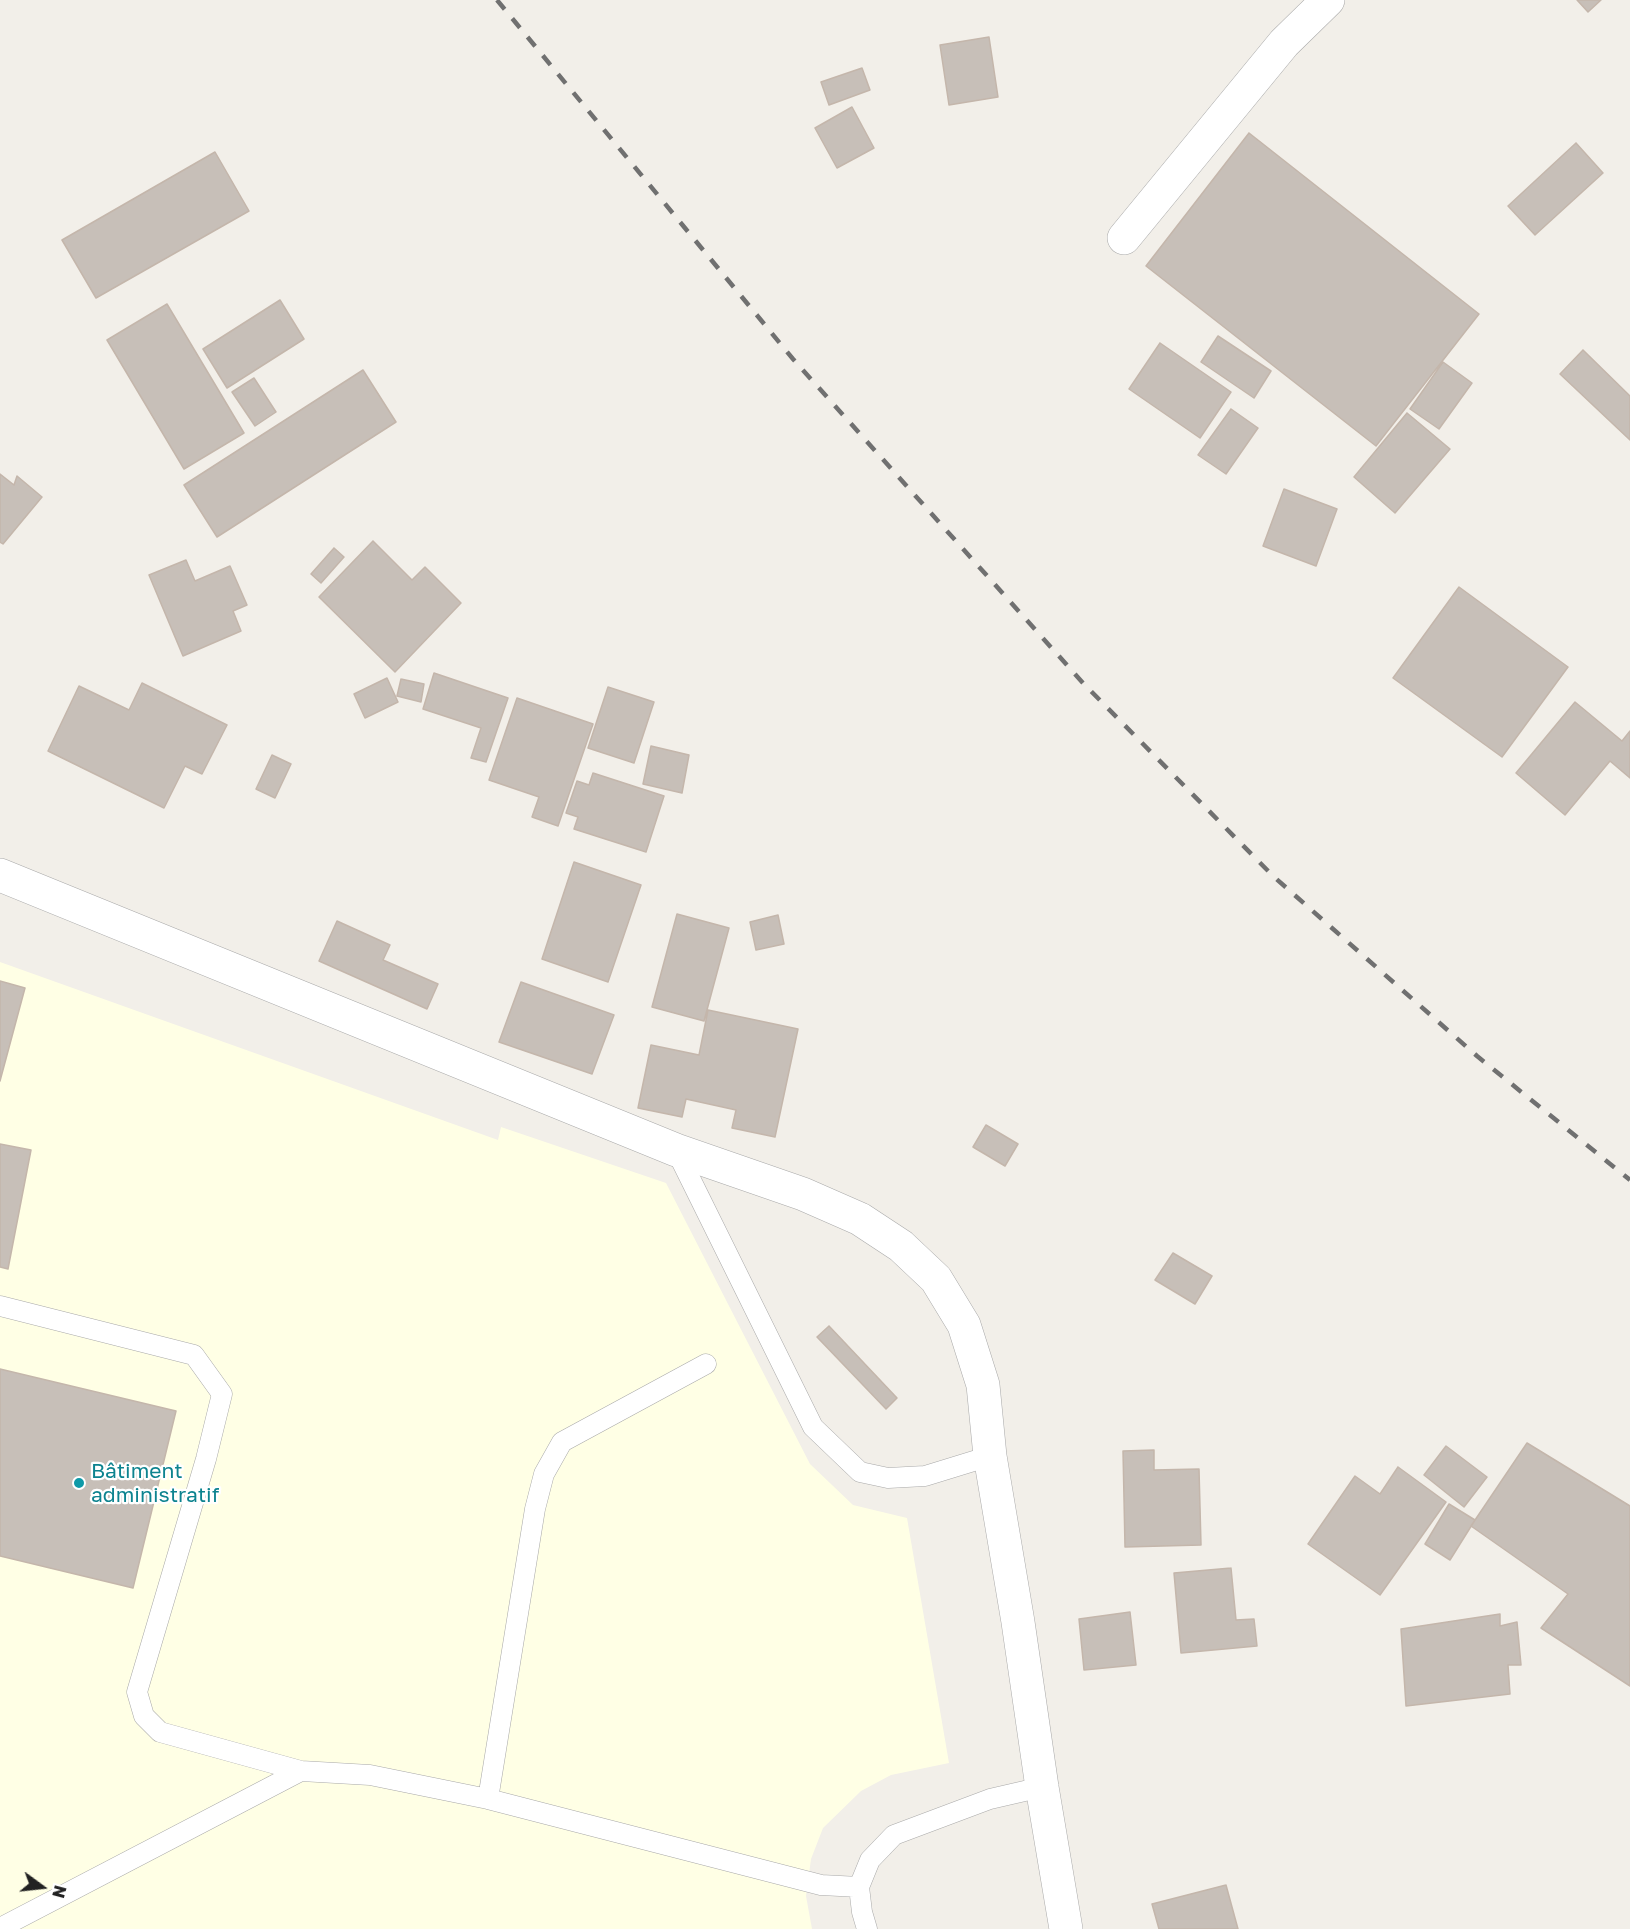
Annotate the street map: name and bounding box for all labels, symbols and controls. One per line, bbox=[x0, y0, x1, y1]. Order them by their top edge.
place label: Bâtiment administratif bbox=[91, 1458, 219, 1508]
marker: Bâtiment administratif bbox=[72, 1476, 86, 1490]
north arrow bbox=[12, 1857, 72, 1917]
text: N bbox=[48, 1883, 71, 1900]

